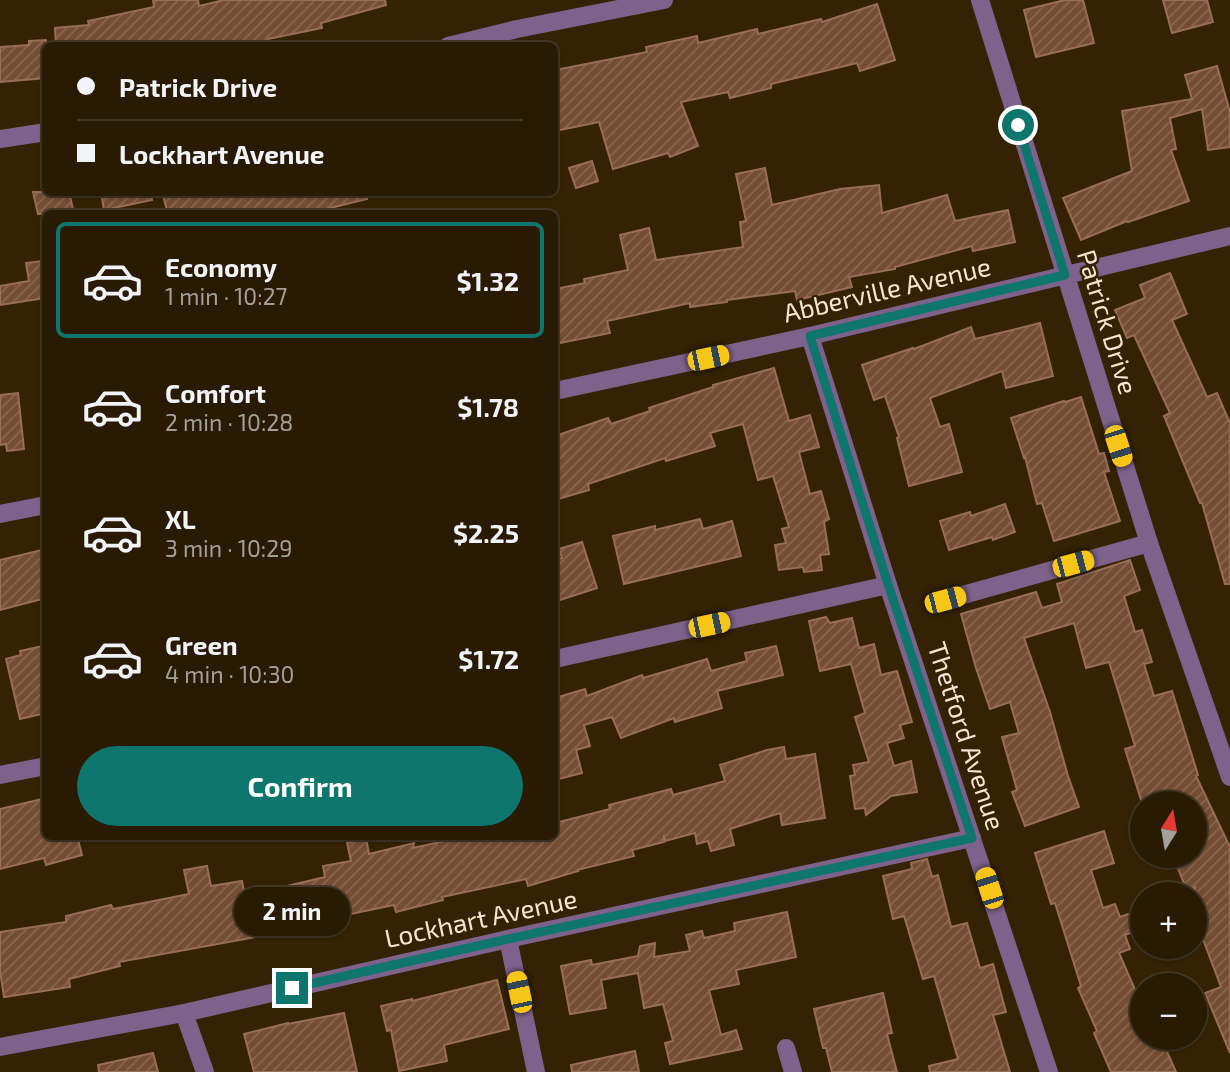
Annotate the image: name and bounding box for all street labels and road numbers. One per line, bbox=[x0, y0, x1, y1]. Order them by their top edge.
street label: Patrick Drive bbox=[1072, 246, 1145, 398]
street label: Abberville Avenue bbox=[780, 250, 994, 328]
street label: Thetford Avenue bbox=[922, 638, 1012, 833]
street label: Lockhart Avenue bbox=[382, 882, 580, 953]

